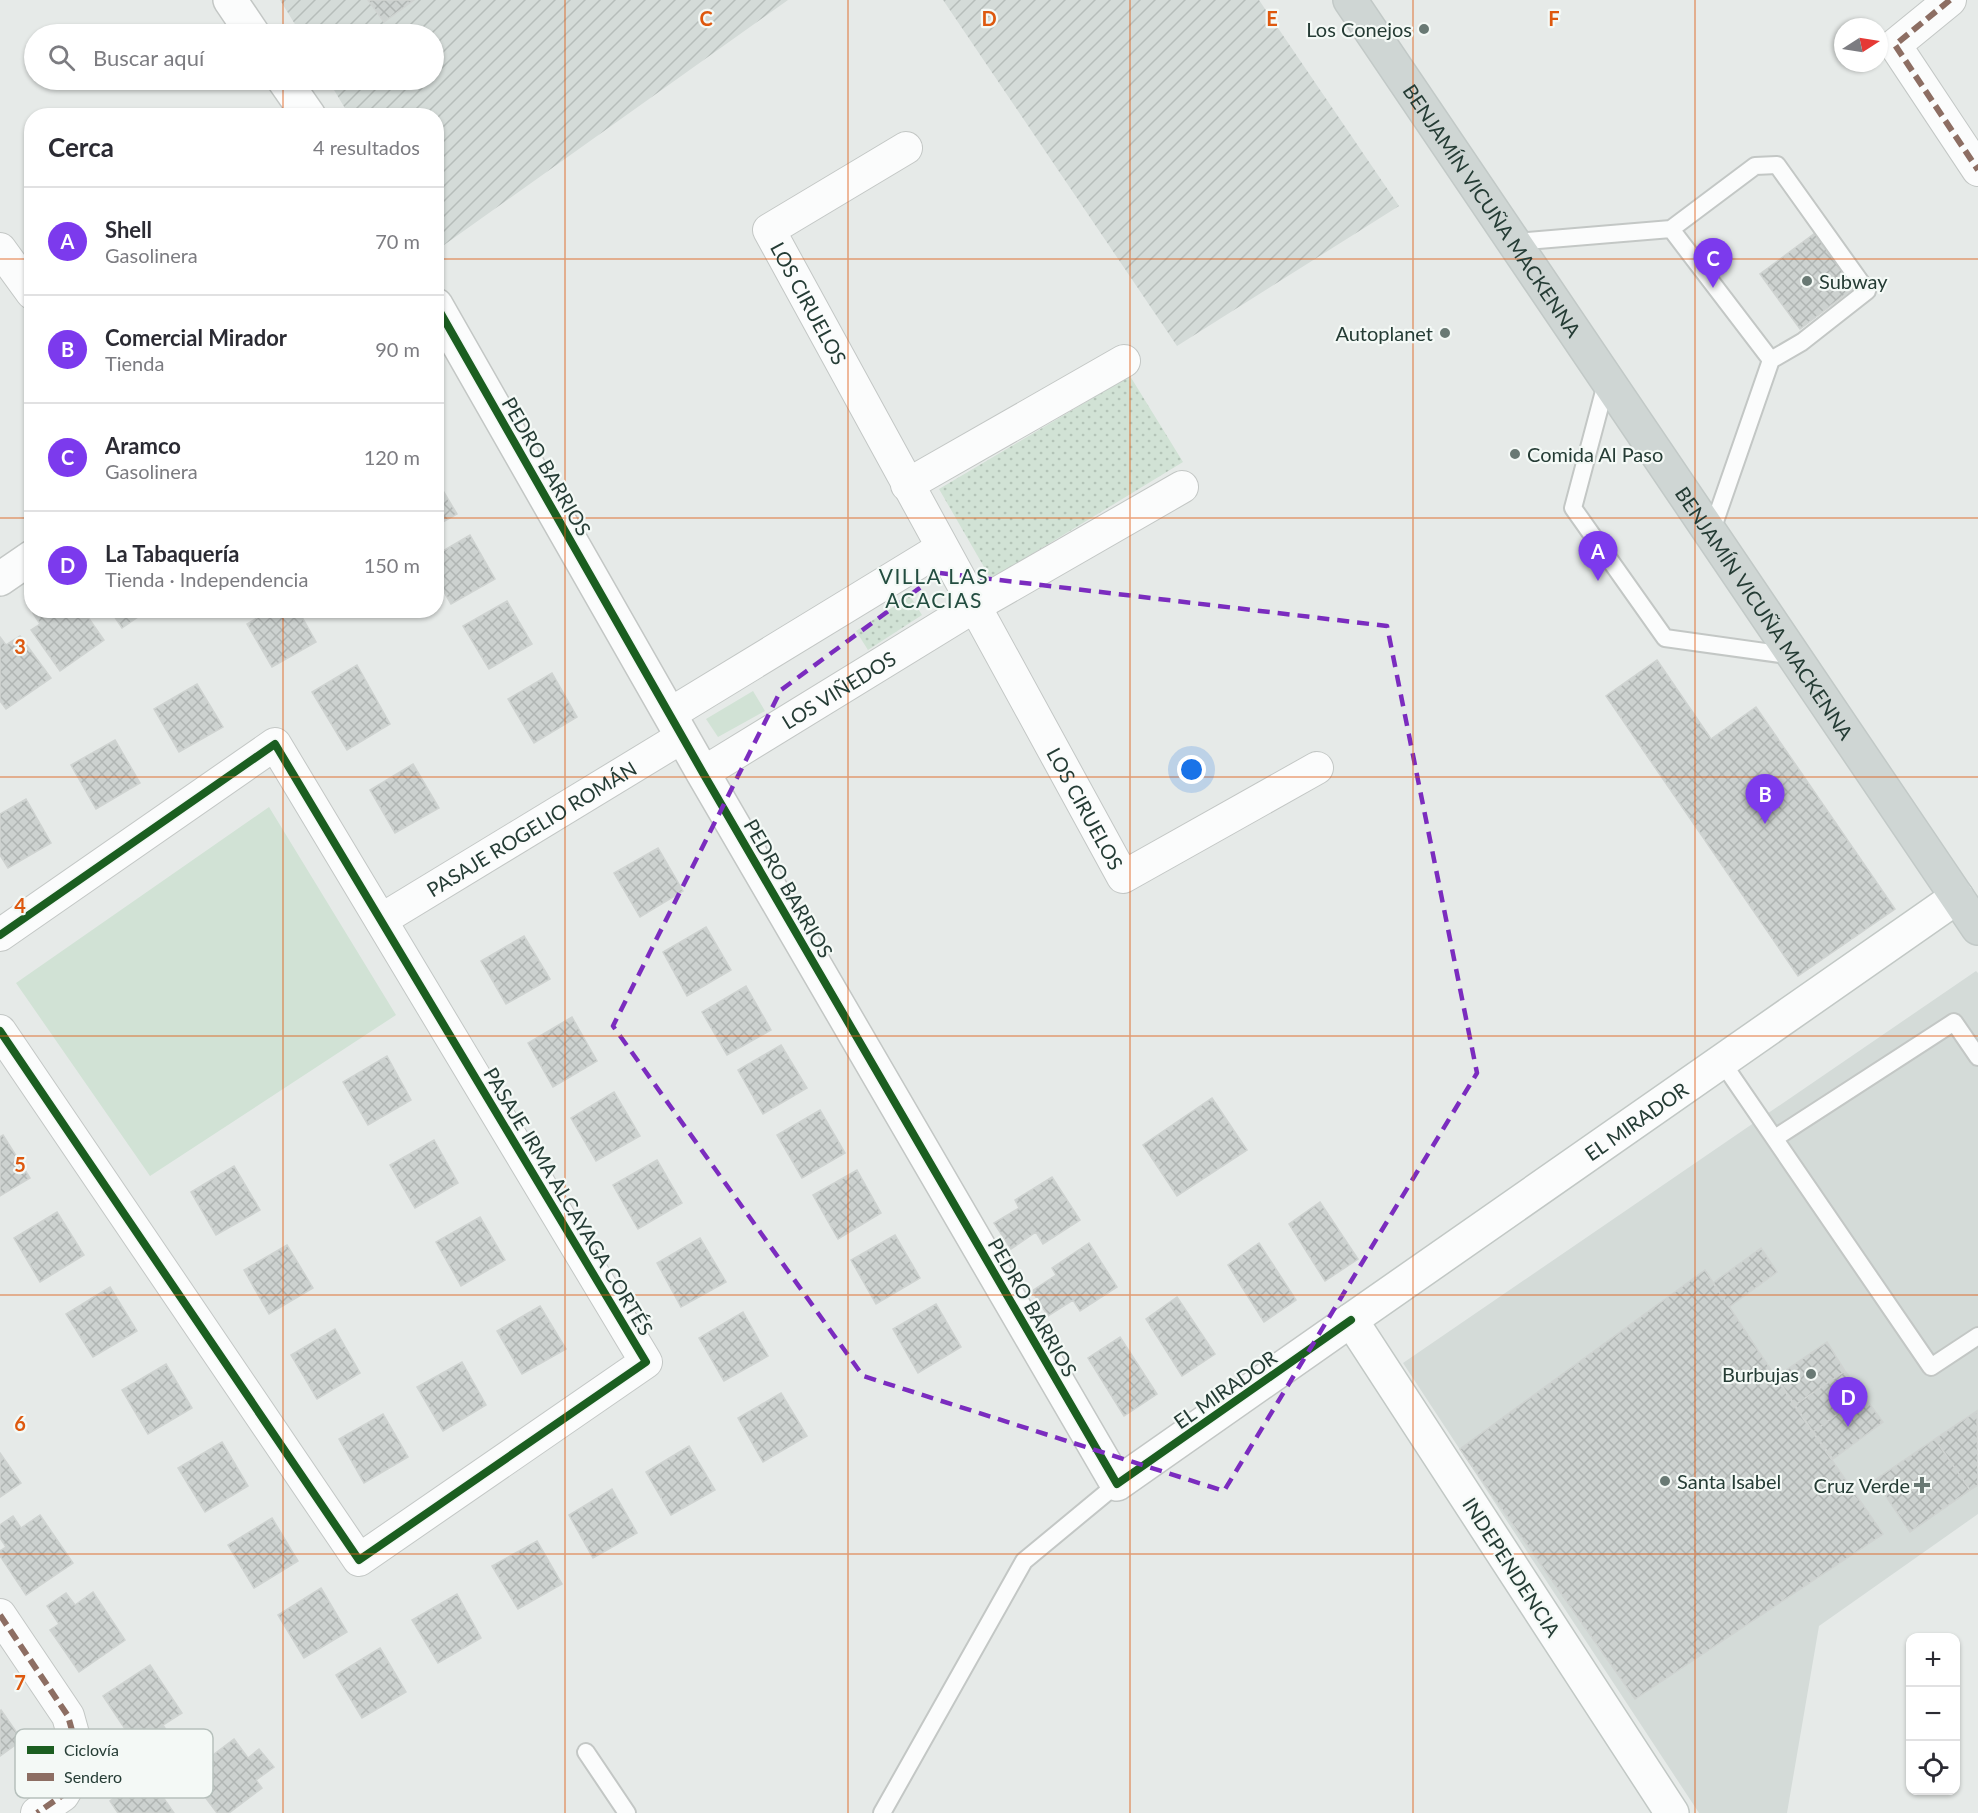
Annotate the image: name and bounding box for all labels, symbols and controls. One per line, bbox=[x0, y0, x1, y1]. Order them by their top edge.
text: C bbox=[699, 6, 713, 30]
text: D bbox=[981, 6, 997, 30]
text: E bbox=[1266, 6, 1278, 30]
text: F bbox=[1548, 6, 1560, 30]
place label: Los Conejos bbox=[1306, 17, 1412, 41]
north arrow bbox=[1834, 18, 1888, 72]
marker: Los Conejos bbox=[1417, 22, 1431, 36]
search box bbox=[24, 24, 444, 90]
icon: search bbox=[45, 41, 78, 74]
text: Buscar aquí bbox=[93, 44, 204, 71]
street label: BENJAMÍN VICUÑA MACKENNA bbox=[1398, 79, 1587, 342]
text: Cerca bbox=[48, 131, 114, 163]
text: 4 resultados bbox=[313, 135, 420, 159]
text: Shell bbox=[105, 216, 152, 243]
text: A bbox=[61, 229, 74, 253]
text: 70 m bbox=[375, 229, 420, 253]
street label: LOS CIRUELOS bbox=[766, 238, 852, 368]
pin: C bbox=[1694, 238, 1732, 288]
text: Gasolinera bbox=[105, 243, 198, 267]
place label: Subway bbox=[1819, 269, 1888, 293]
marker: Subway bbox=[1800, 274, 1814, 288]
place label: Autoplanet bbox=[1335, 321, 1433, 345]
text: Comercial Mirador bbox=[105, 324, 287, 351]
marker: Autoplanet bbox=[1438, 326, 1452, 340]
text: B bbox=[61, 337, 74, 361]
text: 90 m bbox=[375, 337, 420, 361]
text: Tienda bbox=[105, 351, 164, 375]
street label: PEDRO BARRIOS bbox=[498, 392, 596, 540]
text: Aramco bbox=[105, 432, 181, 459]
place label: Comida Al Paso bbox=[1527, 442, 1663, 466]
text: C bbox=[61, 445, 74, 469]
text: 120 m bbox=[364, 445, 420, 469]
marker: Comida Al Paso bbox=[1508, 447, 1522, 461]
text: Gasolinera bbox=[105, 459, 198, 483]
street label: BENJAMÍN VICUÑA MACKENNA bbox=[1671, 482, 1859, 744]
pin: A bbox=[1578, 532, 1618, 581]
text: La Tabaquería bbox=[105, 540, 239, 567]
text: D bbox=[60, 553, 75, 577]
text: 150 m bbox=[364, 553, 420, 577]
district label: VILLA LAS ACACIAS bbox=[879, 563, 989, 612]
text: Tienda · Independencia bbox=[105, 567, 308, 591]
text: 3 bbox=[14, 634, 26, 658]
street label: LOS VIÑEDOS bbox=[777, 646, 900, 734]
street label: LOS CIRUELOS bbox=[1042, 743, 1129, 874]
your location bbox=[1177, 755, 1206, 784]
street label: PASAJE ROGELIO ROMÁN bbox=[422, 756, 641, 901]
pin: B bbox=[1746, 774, 1784, 824]
street label: PEDRO BARRIOS bbox=[740, 814, 838, 962]
text: 4 bbox=[14, 893, 26, 917]
street label: PASAJE IRMA ALCAYAGA CORTÉS bbox=[479, 1063, 659, 1339]
street label: EL MIRADOR bbox=[1580, 1076, 1693, 1165]
text: 5 bbox=[14, 1152, 26, 1176]
street label: PEDRO BARRIOS bbox=[984, 1233, 1082, 1381]
street label: EL MIRADOR bbox=[1169, 1344, 1282, 1433]
place label: Burbujas bbox=[1722, 1362, 1799, 1386]
marker: Burbujas bbox=[1804, 1367, 1818, 1381]
pin: D bbox=[1828, 1378, 1868, 1427]
text: 6 bbox=[14, 1411, 26, 1435]
place label: Santa Isabel bbox=[1677, 1469, 1781, 1493]
place label: Cruz Verde bbox=[1814, 1473, 1910, 1497]
marker: Santa Isabel bbox=[1658, 1474, 1672, 1488]
marker: Cruz Verde bbox=[1915, 1478, 1929, 1492]
street label: INDEPENDENCIA bbox=[1458, 1493, 1566, 1641]
map controls bbox=[1906, 1633, 1960, 1795]
button: + bbox=[1906, 1633, 1960, 1687]
text: 7 bbox=[14, 1670, 26, 1694]
button: − bbox=[1906, 1687, 1960, 1741]
legend bbox=[15, 1729, 213, 1798]
text: Ciclovía bbox=[64, 1740, 119, 1759]
button: locate bbox=[1906, 1741, 1960, 1795]
text: Sendero bbox=[64, 1767, 122, 1786]

